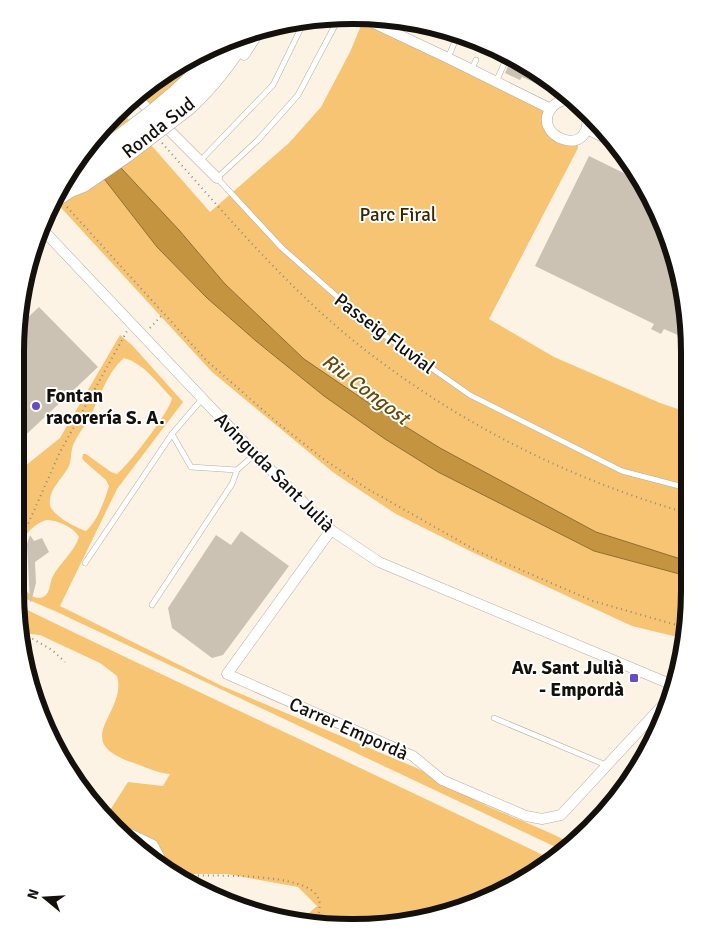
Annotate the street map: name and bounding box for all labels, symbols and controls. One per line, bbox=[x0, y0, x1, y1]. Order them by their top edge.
street label: Ronda Sud bbox=[117, 92, 200, 164]
park label: Parc Firal bbox=[360, 203, 436, 227]
street label: Passeig Fluvial bbox=[329, 288, 440, 379]
water label: Riu Congost bbox=[317, 349, 416, 431]
place label: Fontan racorería S. A. bbox=[46, 384, 165, 430]
marker: Fontan racorería S. A. bbox=[30, 400, 42, 412]
street label: Avinguda Sant Julià bbox=[209, 408, 339, 538]
place label: Av. Sant Julià - Empordà bbox=[512, 656, 624, 702]
marker: Av. Sant Julià - Empordà bbox=[628, 672, 640, 684]
street label: Carrer Empordà bbox=[285, 692, 412, 766]
north arrow bbox=[20, 873, 70, 923]
text: N bbox=[24, 887, 43, 901]

